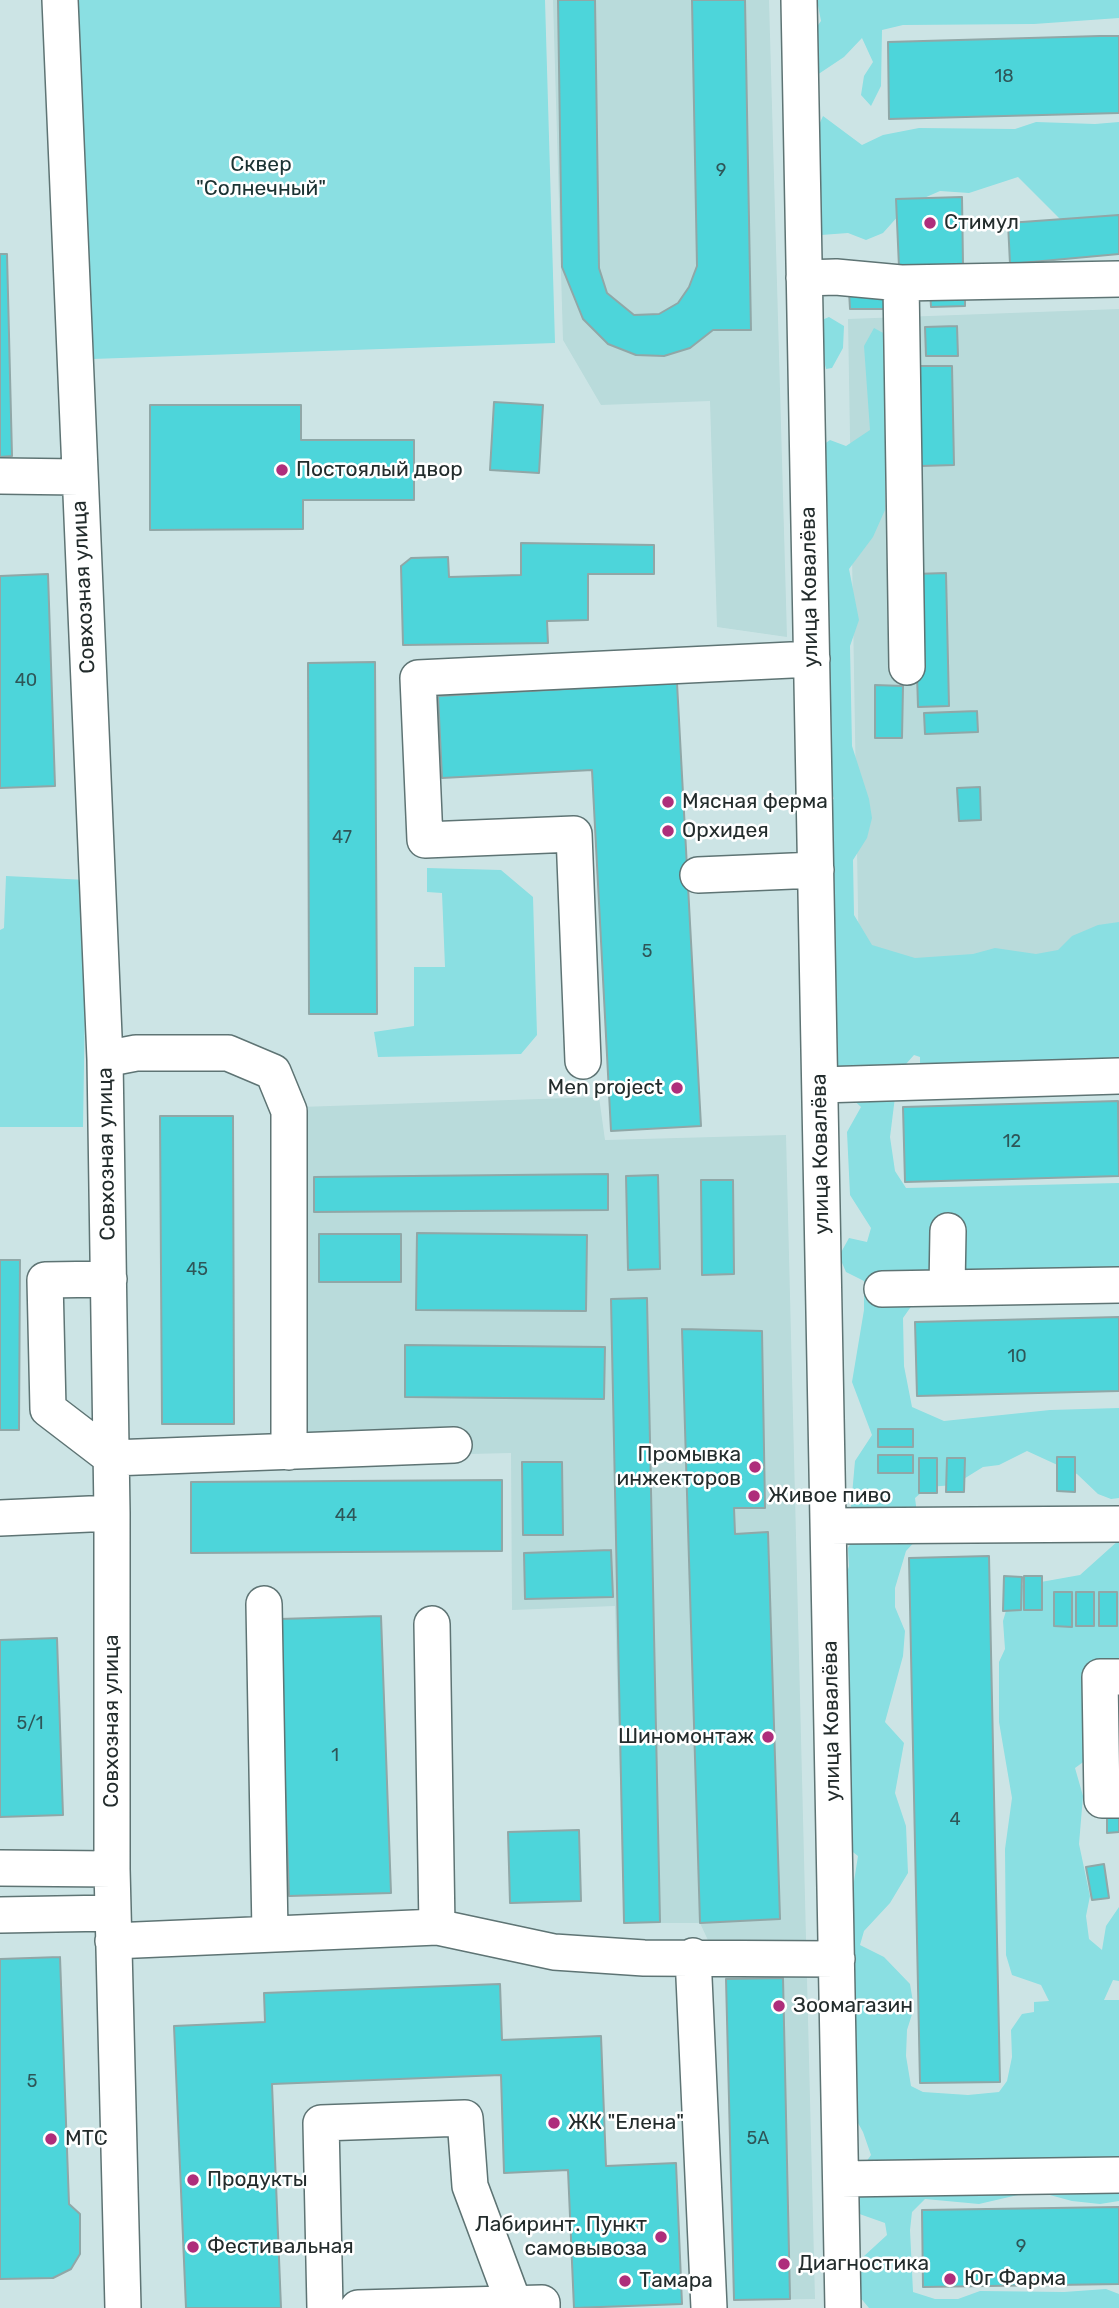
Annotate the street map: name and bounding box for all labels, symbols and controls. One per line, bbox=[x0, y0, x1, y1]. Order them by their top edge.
house number: 18 bbox=[994, 66, 1014, 88]
park label: Сквер "Солнечный" bbox=[196, 152, 326, 202]
house number: 9 bbox=[716, 160, 726, 182]
place label: Стимул bbox=[944, 210, 1019, 236]
marker: Стимул bbox=[922, 215, 938, 231]
place label: Постоялый двор bbox=[296, 457, 463, 483]
marker: Постоялый двор bbox=[274, 462, 290, 478]
street label: Совхозная улица bbox=[67, 500, 101, 674]
street label: улица Ковалёва bbox=[796, 506, 824, 668]
house number: 40 bbox=[15, 670, 37, 692]
place label: Мясная ферма bbox=[682, 789, 828, 815]
marker: Мясная ферма bbox=[660, 794, 676, 810]
place label: Орхидея bbox=[682, 818, 769, 844]
marker: Орхидея bbox=[660, 823, 676, 839]
house number: 47 bbox=[332, 827, 352, 849]
house number: 5 bbox=[642, 941, 652, 963]
street label: Совхозная улица bbox=[93, 1067, 121, 1241]
street label: улица Ковалёва bbox=[807, 1073, 835, 1235]
place label: Men project bbox=[547, 1075, 663, 1101]
marker: Men project bbox=[669, 1080, 685, 1096]
house number: 12 bbox=[1003, 1131, 1021, 1153]
house number: 45 bbox=[186, 1259, 208, 1281]
house number: 10 bbox=[1007, 1346, 1027, 1368]
place label: Промывка инжекторов bbox=[616, 1442, 741, 1492]
marker: Промывка инжекторов bbox=[747, 1459, 763, 1475]
place label: Живое пиво bbox=[768, 1483, 891, 1509]
marker: Живое пиво bbox=[746, 1488, 762, 1504]
house number: 44 bbox=[335, 1505, 357, 1527]
street label: Совхозная улица bbox=[99, 1634, 125, 1808]
street label: улица Ковалёва bbox=[818, 1640, 846, 1802]
house number: 5/1 bbox=[17, 1713, 43, 1735]
place label: Шиномонтаж bbox=[618, 1724, 754, 1750]
marker: Шиномонтаж bbox=[760, 1729, 776, 1745]
house number: 1 bbox=[331, 1745, 339, 1767]
house number: 4 bbox=[949, 1809, 961, 1831]
place label: Зоомагазин bbox=[793, 1993, 913, 2019]
marker: Зоомагазин bbox=[771, 1998, 787, 2014]
house number: 5 bbox=[27, 2071, 37, 2093]
place label: ЖК "Елена" bbox=[568, 2110, 684, 2136]
marker: ЖК "Елена" bbox=[546, 2115, 562, 2131]
place label: МТС bbox=[65, 2126, 108, 2152]
house number: 5А bbox=[747, 2128, 769, 2150]
marker: МТС bbox=[43, 2131, 59, 2147]
place label: Продукты bbox=[207, 2167, 308, 2193]
marker: Продукты bbox=[185, 2172, 201, 2188]
place label: Лабиринт. Пункт самовывоза bbox=[475, 2212, 647, 2262]
marker: Лабиринт. Пункт самовывоза bbox=[653, 2229, 669, 2245]
place label: Фестивальная bbox=[207, 2234, 354, 2260]
house number: 9 bbox=[1016, 2236, 1026, 2258]
marker: Фестивальная bbox=[185, 2239, 201, 2255]
place label: Диагностика bbox=[798, 2251, 929, 2277]
marker: Диагностика bbox=[776, 2256, 792, 2272]
place label: Юг Фарма bbox=[964, 2266, 1066, 2292]
place label: Тамара bbox=[639, 2268, 713, 2294]
marker: Юг Фарма bbox=[942, 2271, 958, 2287]
marker: Тамара bbox=[617, 2273, 633, 2289]

